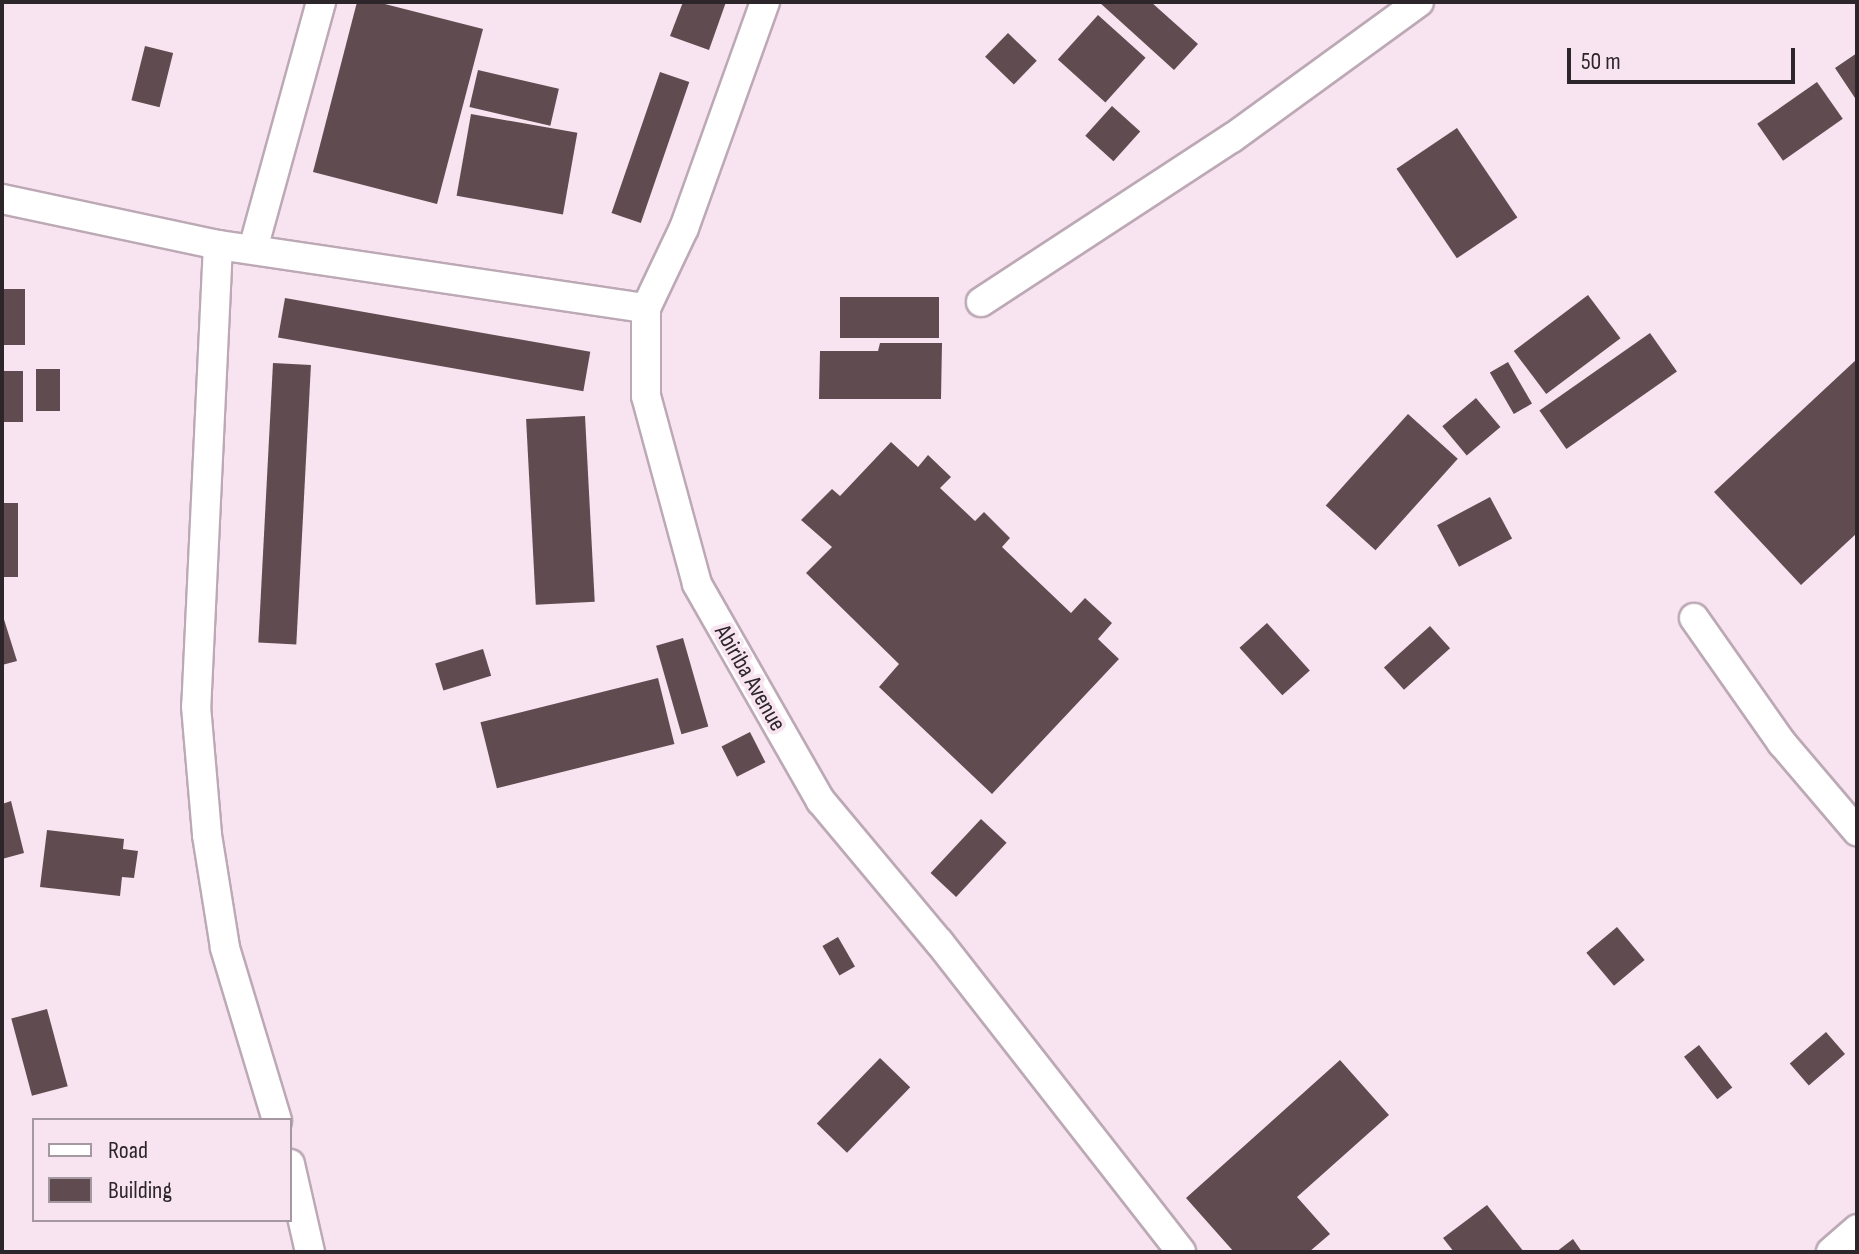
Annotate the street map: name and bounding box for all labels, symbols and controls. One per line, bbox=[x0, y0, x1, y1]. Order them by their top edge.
scale bar bbox=[1571, 32, 1799, 82]
text: 50 m bbox=[1581, 47, 1621, 76]
street label: Abiriba Avenue bbox=[708, 620, 792, 736]
legend bbox=[32, 1118, 292, 1222]
text: Road bbox=[108, 1136, 148, 1165]
text: Building bbox=[108, 1176, 172, 1205]

